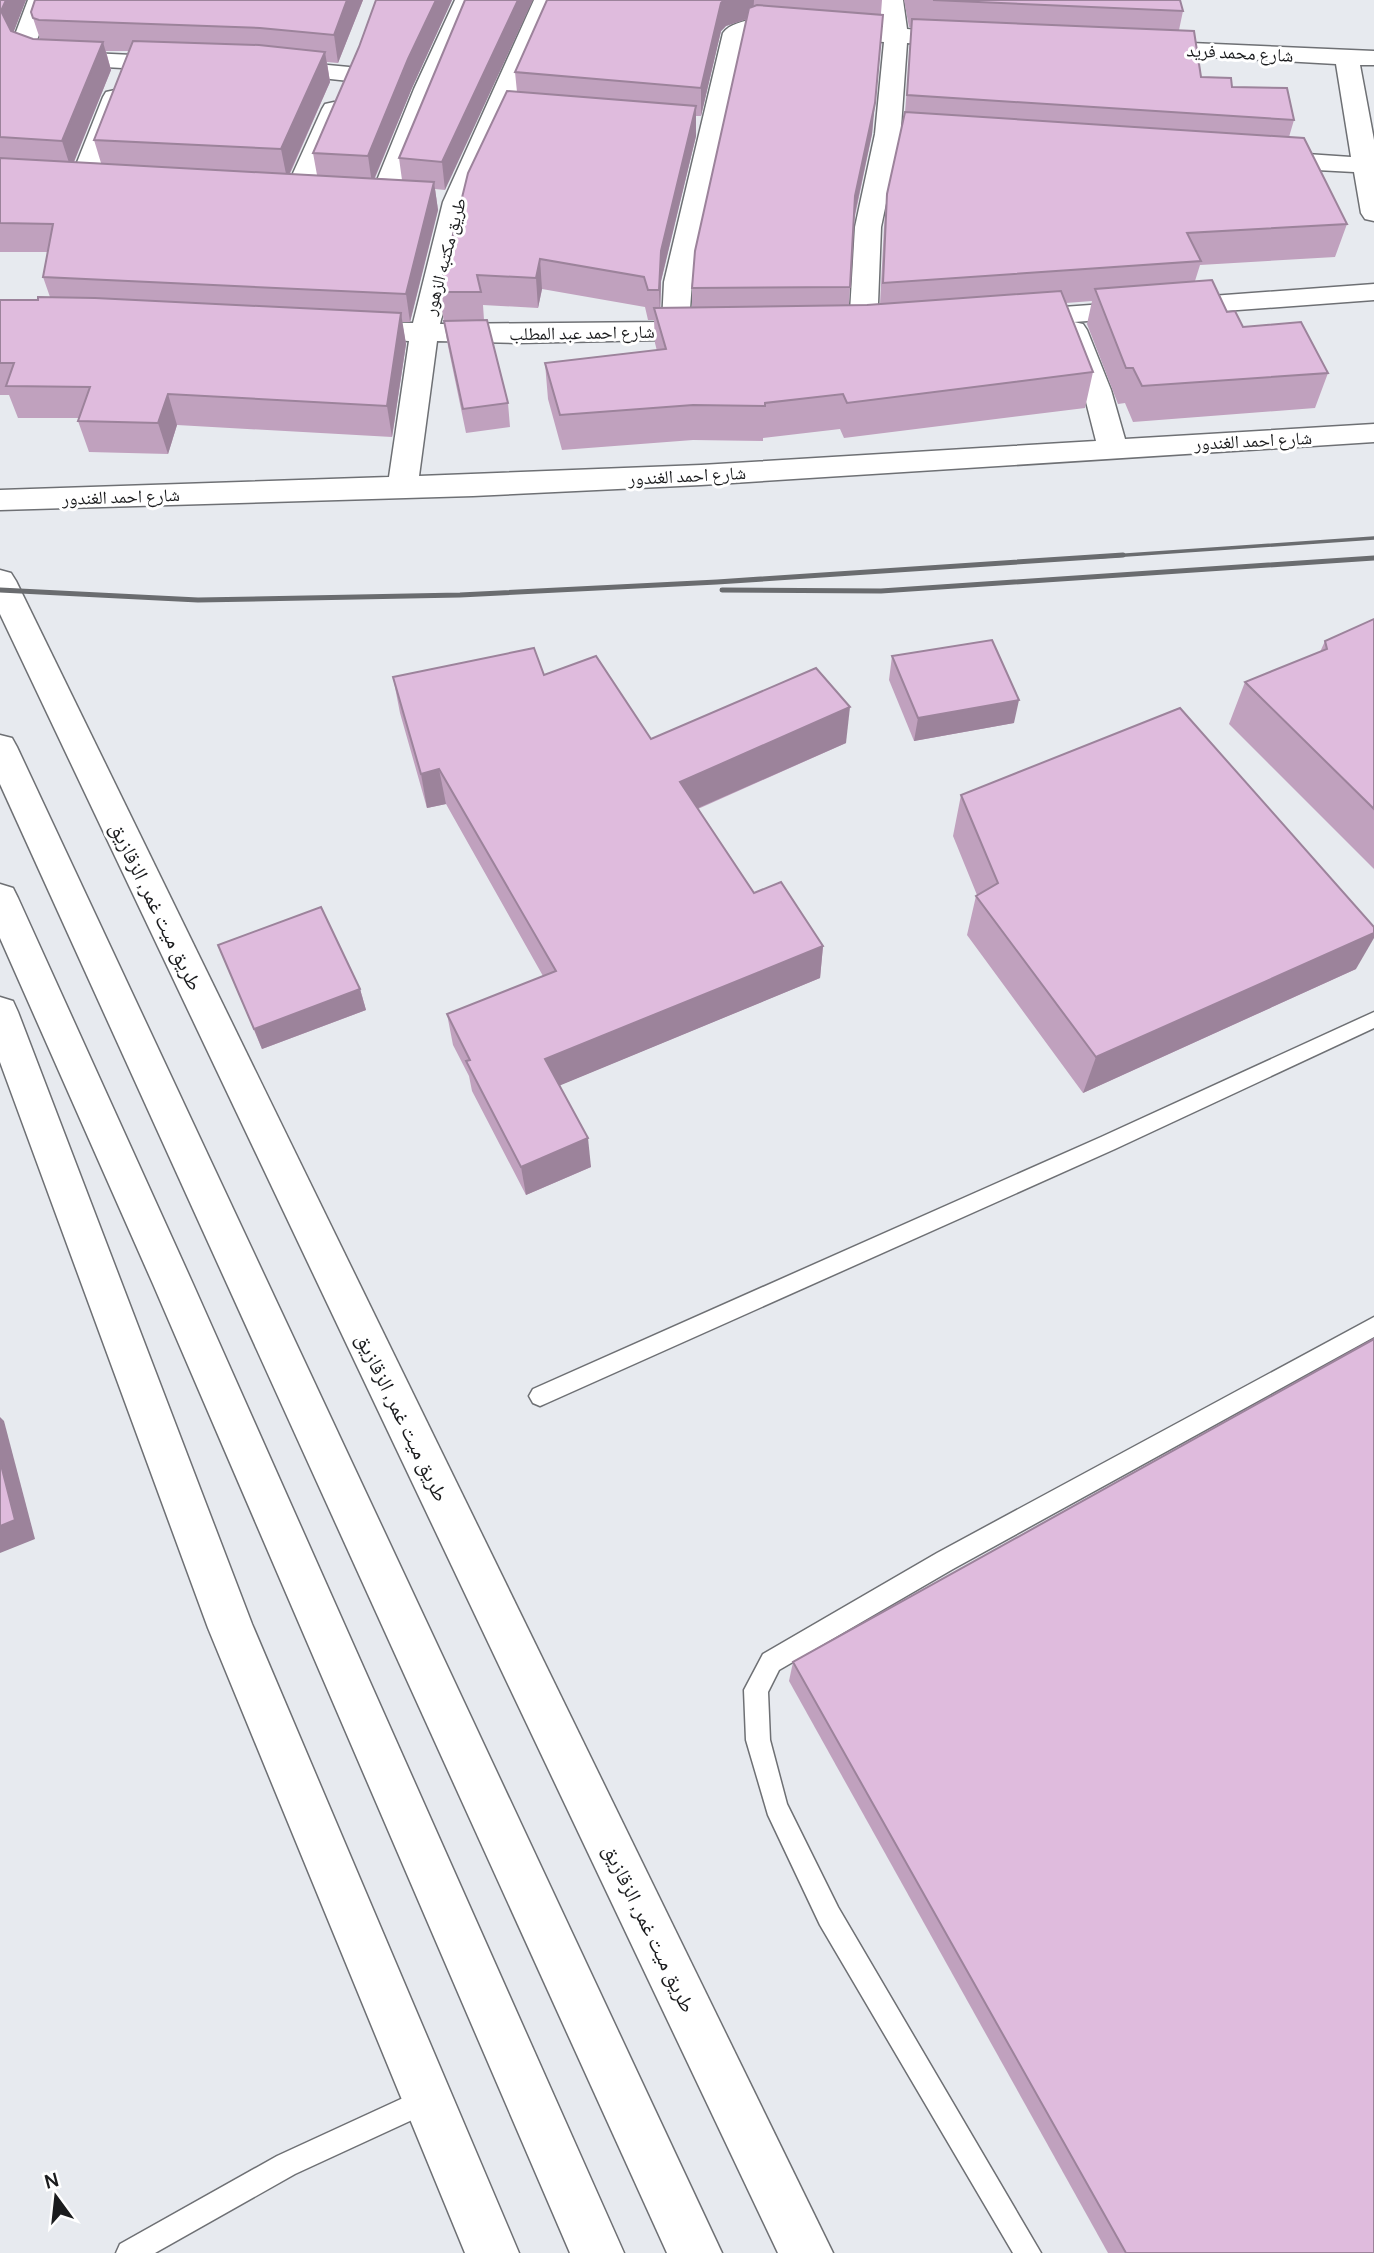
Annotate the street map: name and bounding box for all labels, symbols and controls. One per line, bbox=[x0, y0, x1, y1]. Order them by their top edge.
street label: شارع محمد فريد bbox=[1186, 37, 1294, 67]
street label: طريق مكتبه الزهور bbox=[417, 195, 471, 318]
street label: شارع احمد عبد المطلب bbox=[509, 319, 655, 345]
street label: شارع احمد الغندور bbox=[1193, 425, 1312, 455]
street label: شارع احمد الغندور bbox=[627, 460, 746, 490]
street label: شارع احمد الغندور bbox=[61, 482, 180, 510]
street label: طريق ميت غمر, الزقازيق bbox=[104, 817, 210, 995]
street label: طريق ميت غمر, الزقازيق bbox=[350, 1328, 456, 1506]
street label: طريق ميت غمر, الزقازيق bbox=[597, 1839, 703, 2017]
north arrow bbox=[21, 2162, 91, 2232]
text: N bbox=[42, 2166, 62, 2195]

